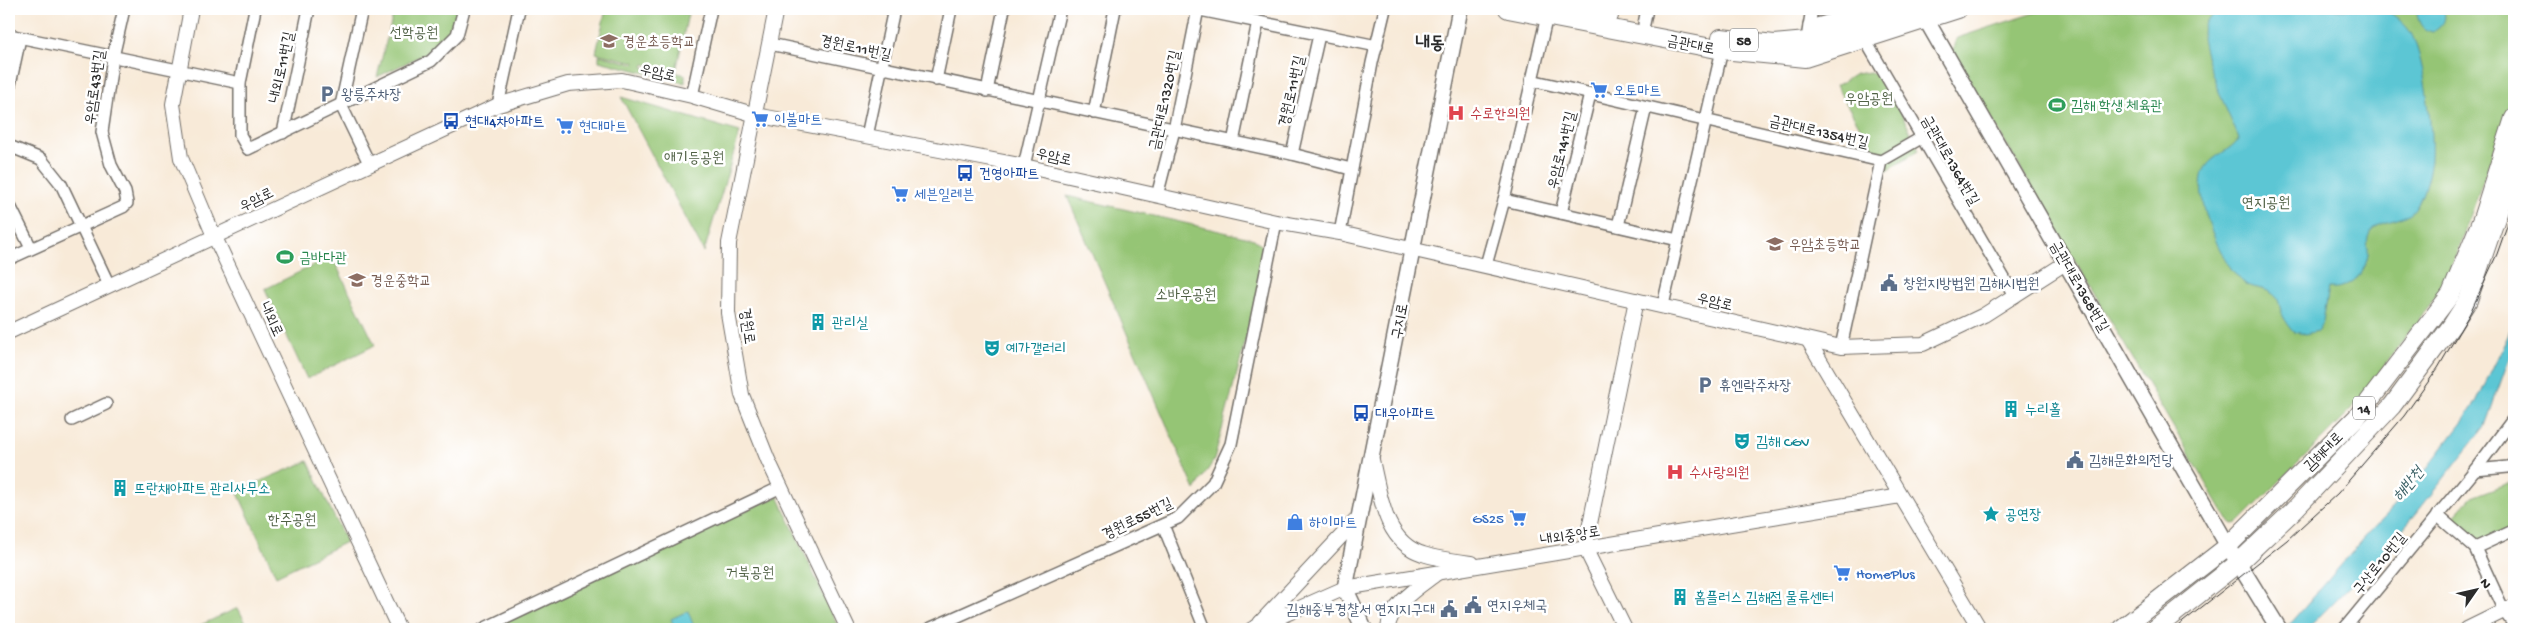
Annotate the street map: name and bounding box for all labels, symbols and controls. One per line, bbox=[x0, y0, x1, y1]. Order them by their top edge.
park label: 선학공원 bbox=[390, 25, 438, 43]
road number: 58 bbox=[1730, 28, 1758, 52]
street label: 내외로11번길 bbox=[267, 30, 299, 105]
school or university icon: 경운초등학교 bbox=[599, 31, 619, 51]
street label: 경원로11번길 bbox=[818, 33, 893, 65]
street label: 금관대로 bbox=[1665, 33, 1716, 59]
place label: 경운초등학교 bbox=[623, 34, 695, 52]
district label: 내동 bbox=[1416, 34, 1444, 55]
street label: 우암로43번길 bbox=[82, 49, 110, 126]
street label: 금관대로1320번길 bbox=[1147, 49, 1185, 152]
street label: 경원로11번길 bbox=[1276, 54, 1310, 129]
street label: 우암로 bbox=[638, 61, 677, 87]
supermarket icon: 오토마트 bbox=[1589, 80, 1609, 100]
place label: 오토마트 bbox=[1613, 83, 1661, 101]
parking icon: 왕릉주차장 bbox=[317, 84, 337, 104]
place label: 왕릉주차장 bbox=[341, 87, 401, 105]
park label: 우암공원 bbox=[1845, 91, 1893, 109]
sports icon: 김해 학생 체육관 bbox=[2047, 95, 2067, 115]
place label: 김해 학생 체육관 bbox=[2071, 98, 2163, 116]
hospital icon: 수로한의원 bbox=[1446, 103, 1466, 123]
place label: 수로한의원 bbox=[1470, 106, 1530, 124]
supermarket icon: 이불마트 bbox=[750, 109, 770, 129]
street label: 우암로141번길 bbox=[1545, 110, 1581, 191]
bus stop icon: 현대4차아파트 bbox=[441, 111, 461, 131]
place label: 이불마트 bbox=[774, 112, 822, 130]
street label: 금관대로1354번길 bbox=[1767, 113, 1870, 153]
street label: 금관대로1364번길 bbox=[1916, 113, 1982, 209]
place label: 현대4차아파트 bbox=[465, 114, 545, 132]
supermarket icon: 현대마트 bbox=[555, 116, 575, 136]
place label: 현대마트 bbox=[579, 119, 627, 137]
street label: 우암로 bbox=[1034, 145, 1073, 171]
park label: 애기등공원 bbox=[664, 150, 724, 168]
bus stop icon: 건영아파트 bbox=[955, 163, 975, 183]
place label: 건영아파트 bbox=[979, 166, 1039, 184]
supermarket icon: 세븐일레븐 bbox=[890, 184, 910, 204]
street label: 우암로 bbox=[237, 185, 277, 217]
place label: 세븐일레븐 bbox=[914, 187, 974, 205]
park label: 연지공원 bbox=[2242, 195, 2290, 213]
school or university icon: 우암초등학교 bbox=[1765, 234, 1785, 254]
place label: 우암초등학교 bbox=[1789, 237, 1861, 255]
street label: 금관대로1368번길 bbox=[2045, 238, 2112, 336]
sports icon: 금바다관 bbox=[275, 247, 295, 267]
place label: 금바다관 bbox=[299, 250, 347, 268]
school or university icon: 경운중학교 bbox=[347, 270, 367, 290]
place label: 경운중학교 bbox=[371, 273, 431, 291]
public building icon: 창원지방법원 김해시법원 bbox=[1879, 273, 1899, 293]
place label: 창원지방법원 김해시법원 bbox=[1903, 276, 2039, 294]
park label: 소바우공원 bbox=[1156, 287, 1216, 305]
street label: 우암로 bbox=[1695, 290, 1734, 316]
street label: 내외로 bbox=[254, 300, 286, 340]
street label: 구지로 bbox=[1389, 302, 1413, 341]
street label: 경원로 bbox=[735, 307, 757, 345]
building icon: 관리실 bbox=[808, 312, 828, 332]
place label: 관리실 bbox=[832, 315, 868, 333]
theatre icon: 예가갤러리 bbox=[982, 338, 1002, 358]
place label: 예가갤러리 bbox=[1006, 341, 1066, 359]
parking icon: 휴엔락주차장 bbox=[1695, 375, 1715, 395]
place label: 휴엔락주차장 bbox=[1719, 378, 1791, 396]
road number: 14 bbox=[2353, 396, 2375, 419]
building icon: 누리홀 bbox=[2001, 399, 2021, 419]
place label: 누리홀 bbox=[2025, 402, 2061, 420]
bus stop icon: 대우아파트 bbox=[1351, 403, 1371, 423]
place label: 대우아파트 bbox=[1375, 406, 1435, 424]
street label: 김해대로 bbox=[2301, 429, 2348, 476]
theatre icon: 김해 CGV bbox=[1732, 431, 1752, 451]
place label: 김해 CGV bbox=[1756, 434, 1810, 452]
public building icon: 김해문화의전당 bbox=[2065, 450, 2085, 470]
place label: 김해문화의전당 bbox=[2089, 453, 2174, 471]
hospital icon: 수사랑의원 bbox=[1665, 462, 1685, 482]
water label: 해반천 bbox=[2390, 463, 2431, 506]
place label: 수사랑의원 bbox=[1689, 465, 1749, 483]
building icon: 뜨란채아파트 관리사무소 bbox=[110, 478, 130, 498]
place label: 뜨란채아파트 관리사무소 bbox=[134, 481, 270, 499]
street label: 경원로55번길 bbox=[1100, 495, 1176, 545]
place icon: 공연장 bbox=[1981, 504, 2001, 524]
place label: 공연장 bbox=[2005, 507, 2041, 525]
supermarket icon: GS25 bbox=[1508, 508, 1528, 528]
place label: GS25 bbox=[1472, 511, 1504, 529]
park label: 한주공원 bbox=[268, 512, 316, 530]
shop icon: 하이마트 bbox=[1285, 512, 1305, 532]
place label: 하이마트 bbox=[1309, 515, 1357, 533]
street label: 내외중앙로 bbox=[1539, 523, 1602, 551]
street label: 구산로10번길 bbox=[2350, 529, 2411, 599]
supermarket icon: HomePlus bbox=[1832, 563, 1852, 583]
park label: 거북공원 bbox=[726, 565, 774, 583]
place label: HomePlus bbox=[1856, 566, 1915, 584]
north arrow bbox=[2450, 566, 2500, 616]
text: N bbox=[2475, 576, 2494, 593]
building icon: 홈플러스 김해점 물류센터 bbox=[1670, 587, 1690, 607]
place label: 홈플러스 김해점 물류센터 bbox=[1694, 590, 1834, 608]
public building icon: 연지우체국 bbox=[1463, 595, 1483, 615]
place label: 연지우체국 bbox=[1487, 598, 1547, 616]
public building icon: 김해중부경찰서 연지지구대 bbox=[1439, 599, 1459, 619]
place label: 김해중부경찰서 연지지구대 bbox=[1287, 602, 1435, 620]

